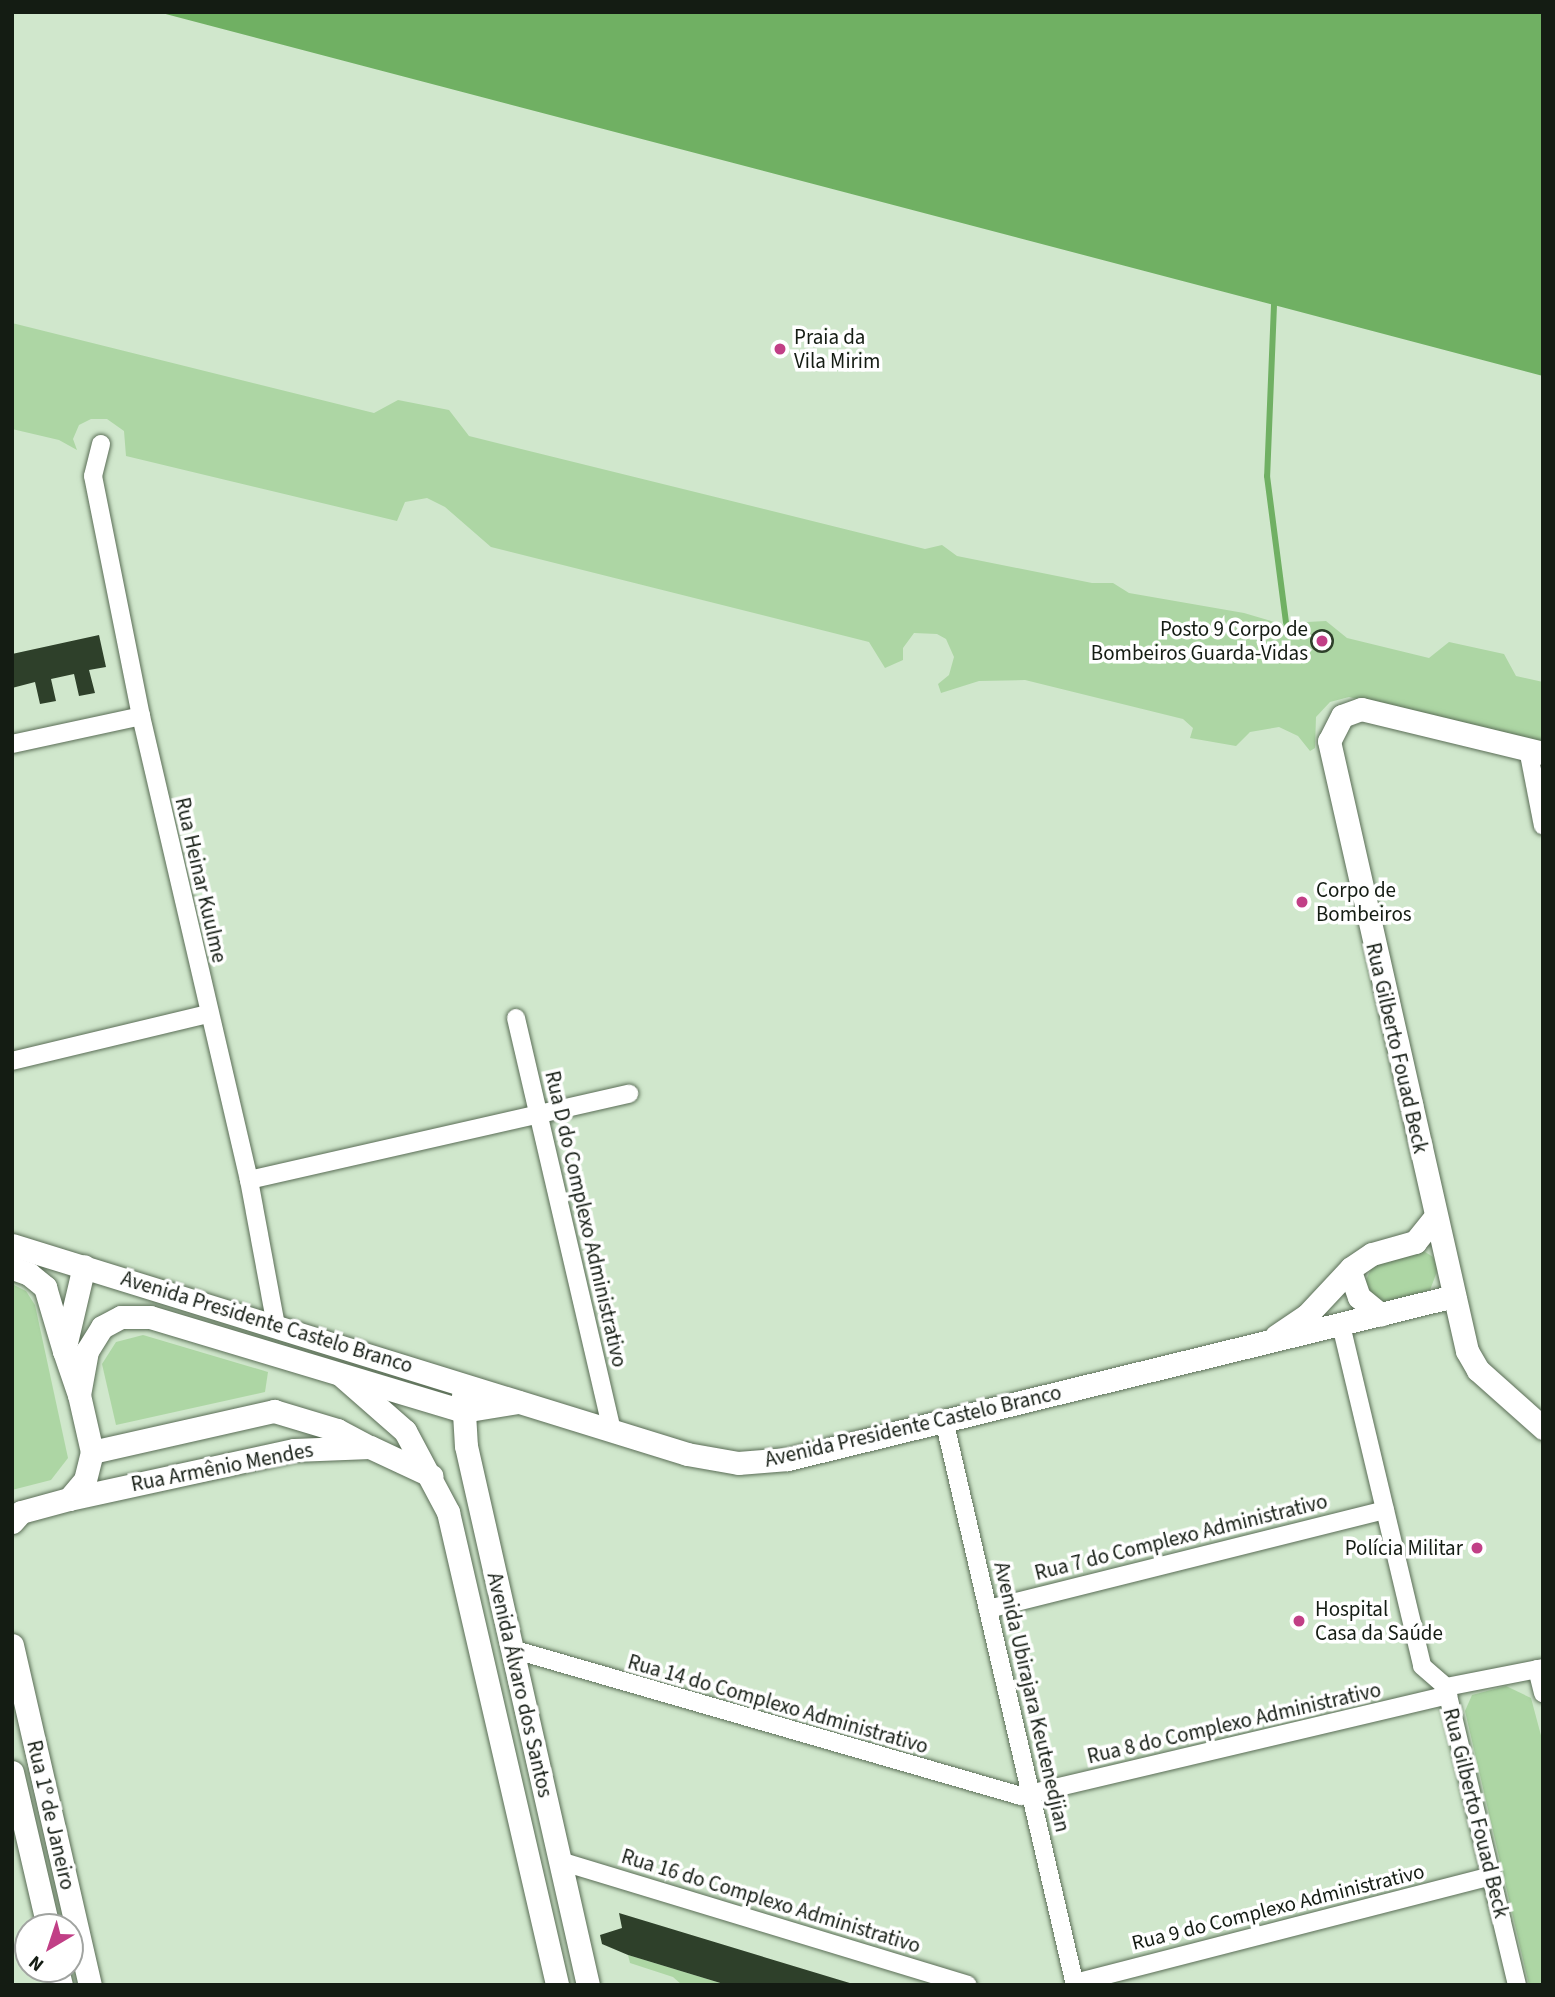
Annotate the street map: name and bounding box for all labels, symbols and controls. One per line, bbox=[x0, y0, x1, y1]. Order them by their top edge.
place label: Praia da Vila Mirim bbox=[794, 324, 880, 374]
marker: Praia da Vila Mirim bbox=[772, 341, 788, 357]
place label: Posto 9 Corpo de Bombeiros Guarda-Vidas bbox=[1091, 616, 1308, 666]
marker: Posto 9 Corpo de Bombeiros Guarda-Vidas bbox=[1314, 633, 1330, 649]
street label: Rua Heinar Kuulme bbox=[170, 795, 232, 965]
place label: Corpo de Bombeiros bbox=[1316, 877, 1412, 927]
marker: Corpo de Bombeiros bbox=[1294, 894, 1310, 910]
street label: Rua Gilberto Fouad Beck bbox=[1360, 940, 1434, 1156]
street label: Rua D do Complexo Administrativo bbox=[540, 1068, 632, 1370]
street label: Avenida Presidente Castelo Branco bbox=[118, 1266, 416, 1378]
street label: Avenida Presidente Castelo Branco bbox=[762, 1380, 1064, 1472]
street label: Rua Armênio Mendes bbox=[129, 1437, 315, 1497]
street label: Rua 7 do Complexo Administrativo bbox=[1032, 1488, 1330, 1586]
place label: Polícia Militar bbox=[1345, 1535, 1463, 1561]
marker: Polícia Militar bbox=[1469, 1540, 1485, 1556]
street label: Avenida Ubirajara Keutenedjian bbox=[989, 1559, 1075, 1835]
street label: Avenida Álvaro dos Santos bbox=[482, 1570, 558, 1800]
place label: Hospital Casa da Saúde bbox=[1315, 1596, 1443, 1646]
marker: Hospital Casa da Saúde bbox=[1289, 1611, 1309, 1631]
street label: Rua 14 do Complexo Administrativo bbox=[625, 1649, 931, 1759]
street label: Rua 8 do Complexo Administrativo bbox=[1085, 1677, 1383, 1769]
street label: Rua Gilberto Fouad Beck bbox=[1438, 1705, 1514, 1921]
street label: Rua 1º de Janeiro bbox=[22, 1738, 80, 1892]
street label: Rua 16 do Complexo Administrativo bbox=[618, 1843, 924, 1959]
street label: Rua 9 do Complexo Administrativo bbox=[1129, 1858, 1427, 1956]
north arrow bbox=[14, 1913, 84, 1983]
text: N bbox=[23, 1949, 50, 1978]

